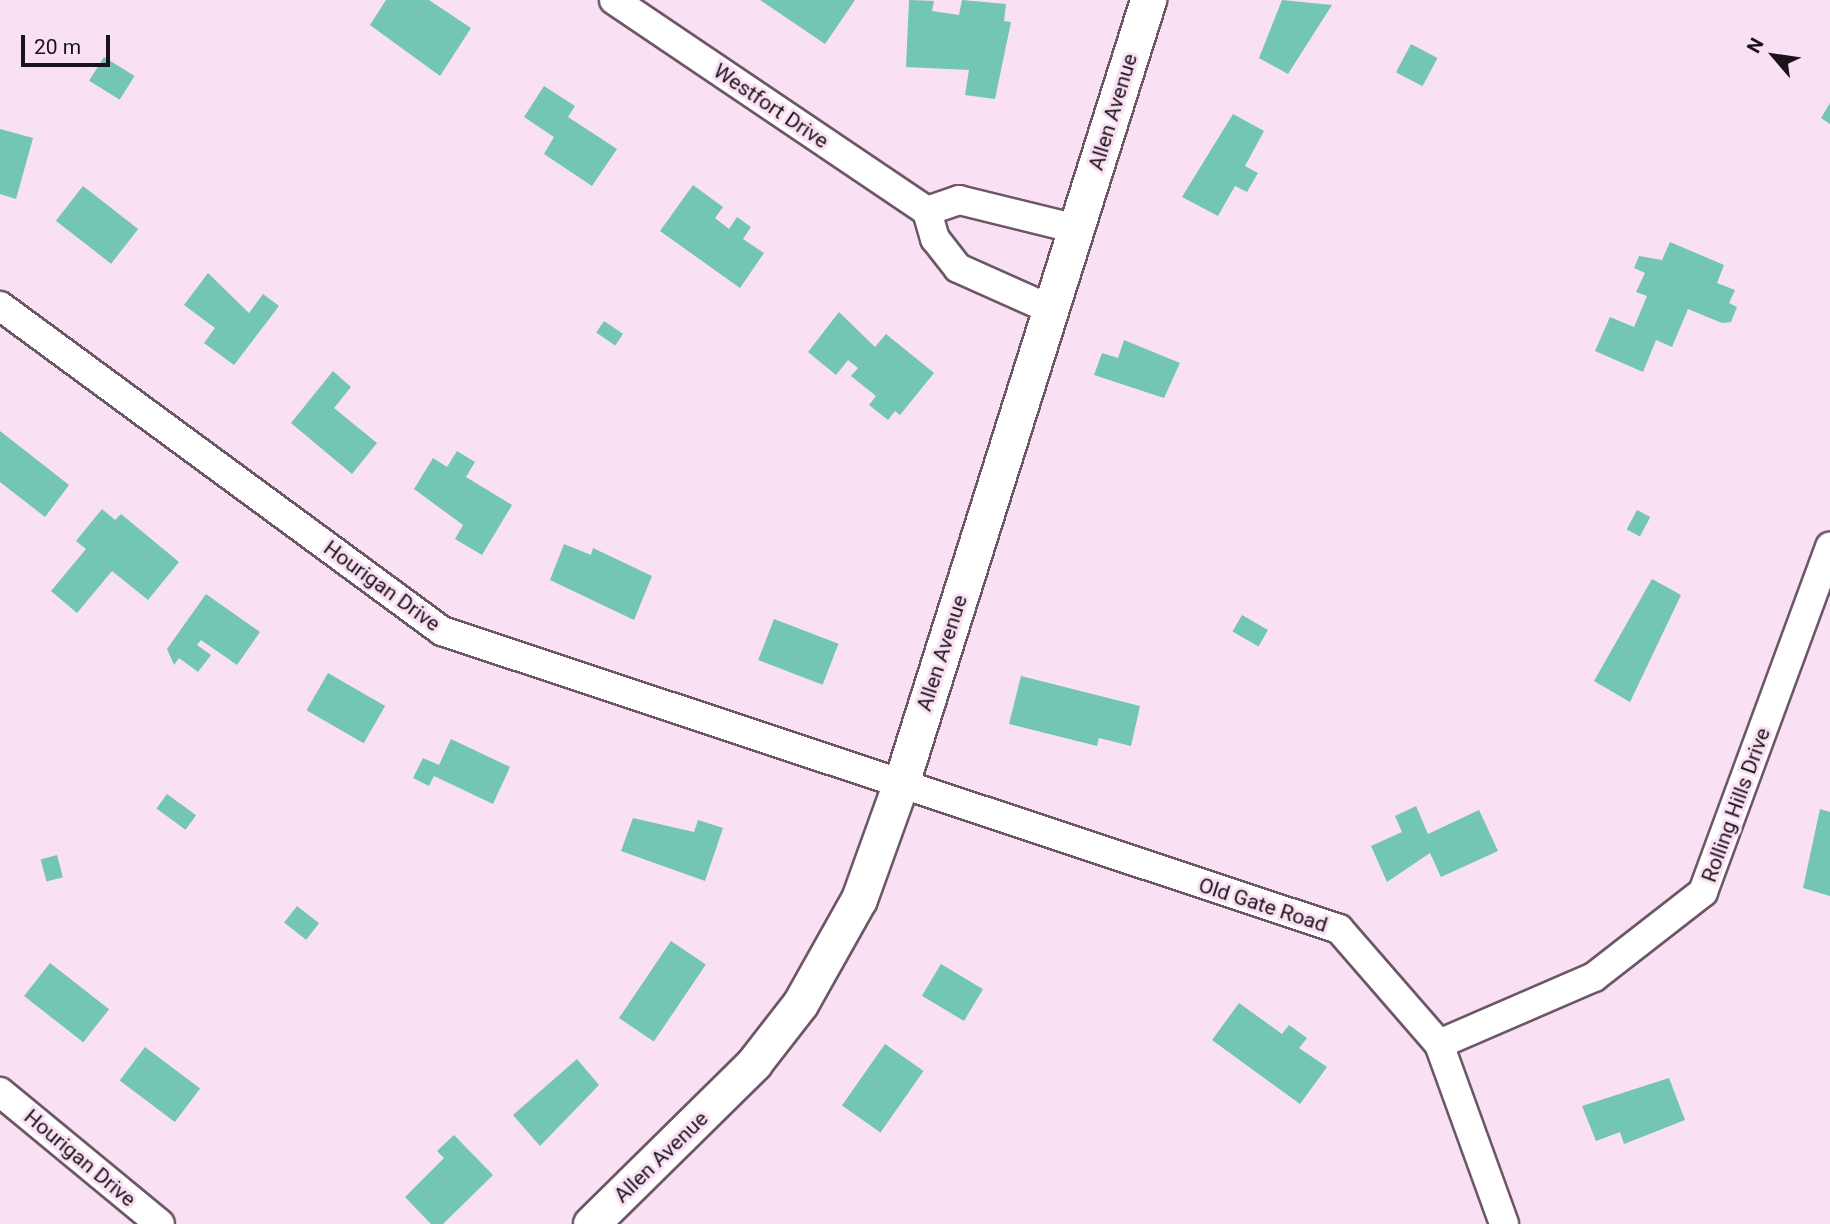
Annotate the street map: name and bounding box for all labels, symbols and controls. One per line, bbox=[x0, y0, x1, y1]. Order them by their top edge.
scale bar bbox=[24, 21, 114, 65]
north arrow bbox=[1739, 21, 1809, 91]
text: N bbox=[1742, 34, 1769, 57]
text: 20 m bbox=[34, 35, 81, 59]
street label: Allen Avenue bbox=[1083, 51, 1143, 173]
street label: Westfort Drive bbox=[709, 58, 833, 154]
street label: Hourigan Drive bbox=[319, 535, 445, 637]
street label: Allen Avenue bbox=[911, 592, 973, 714]
street label: Rolling Hills Drive bbox=[1696, 724, 1776, 886]
street label: Old Gate Road bbox=[1196, 872, 1330, 938]
street label: Hourigan Drive bbox=[19, 1104, 141, 1212]
street label: Allen Avenue bbox=[609, 1106, 713, 1208]

